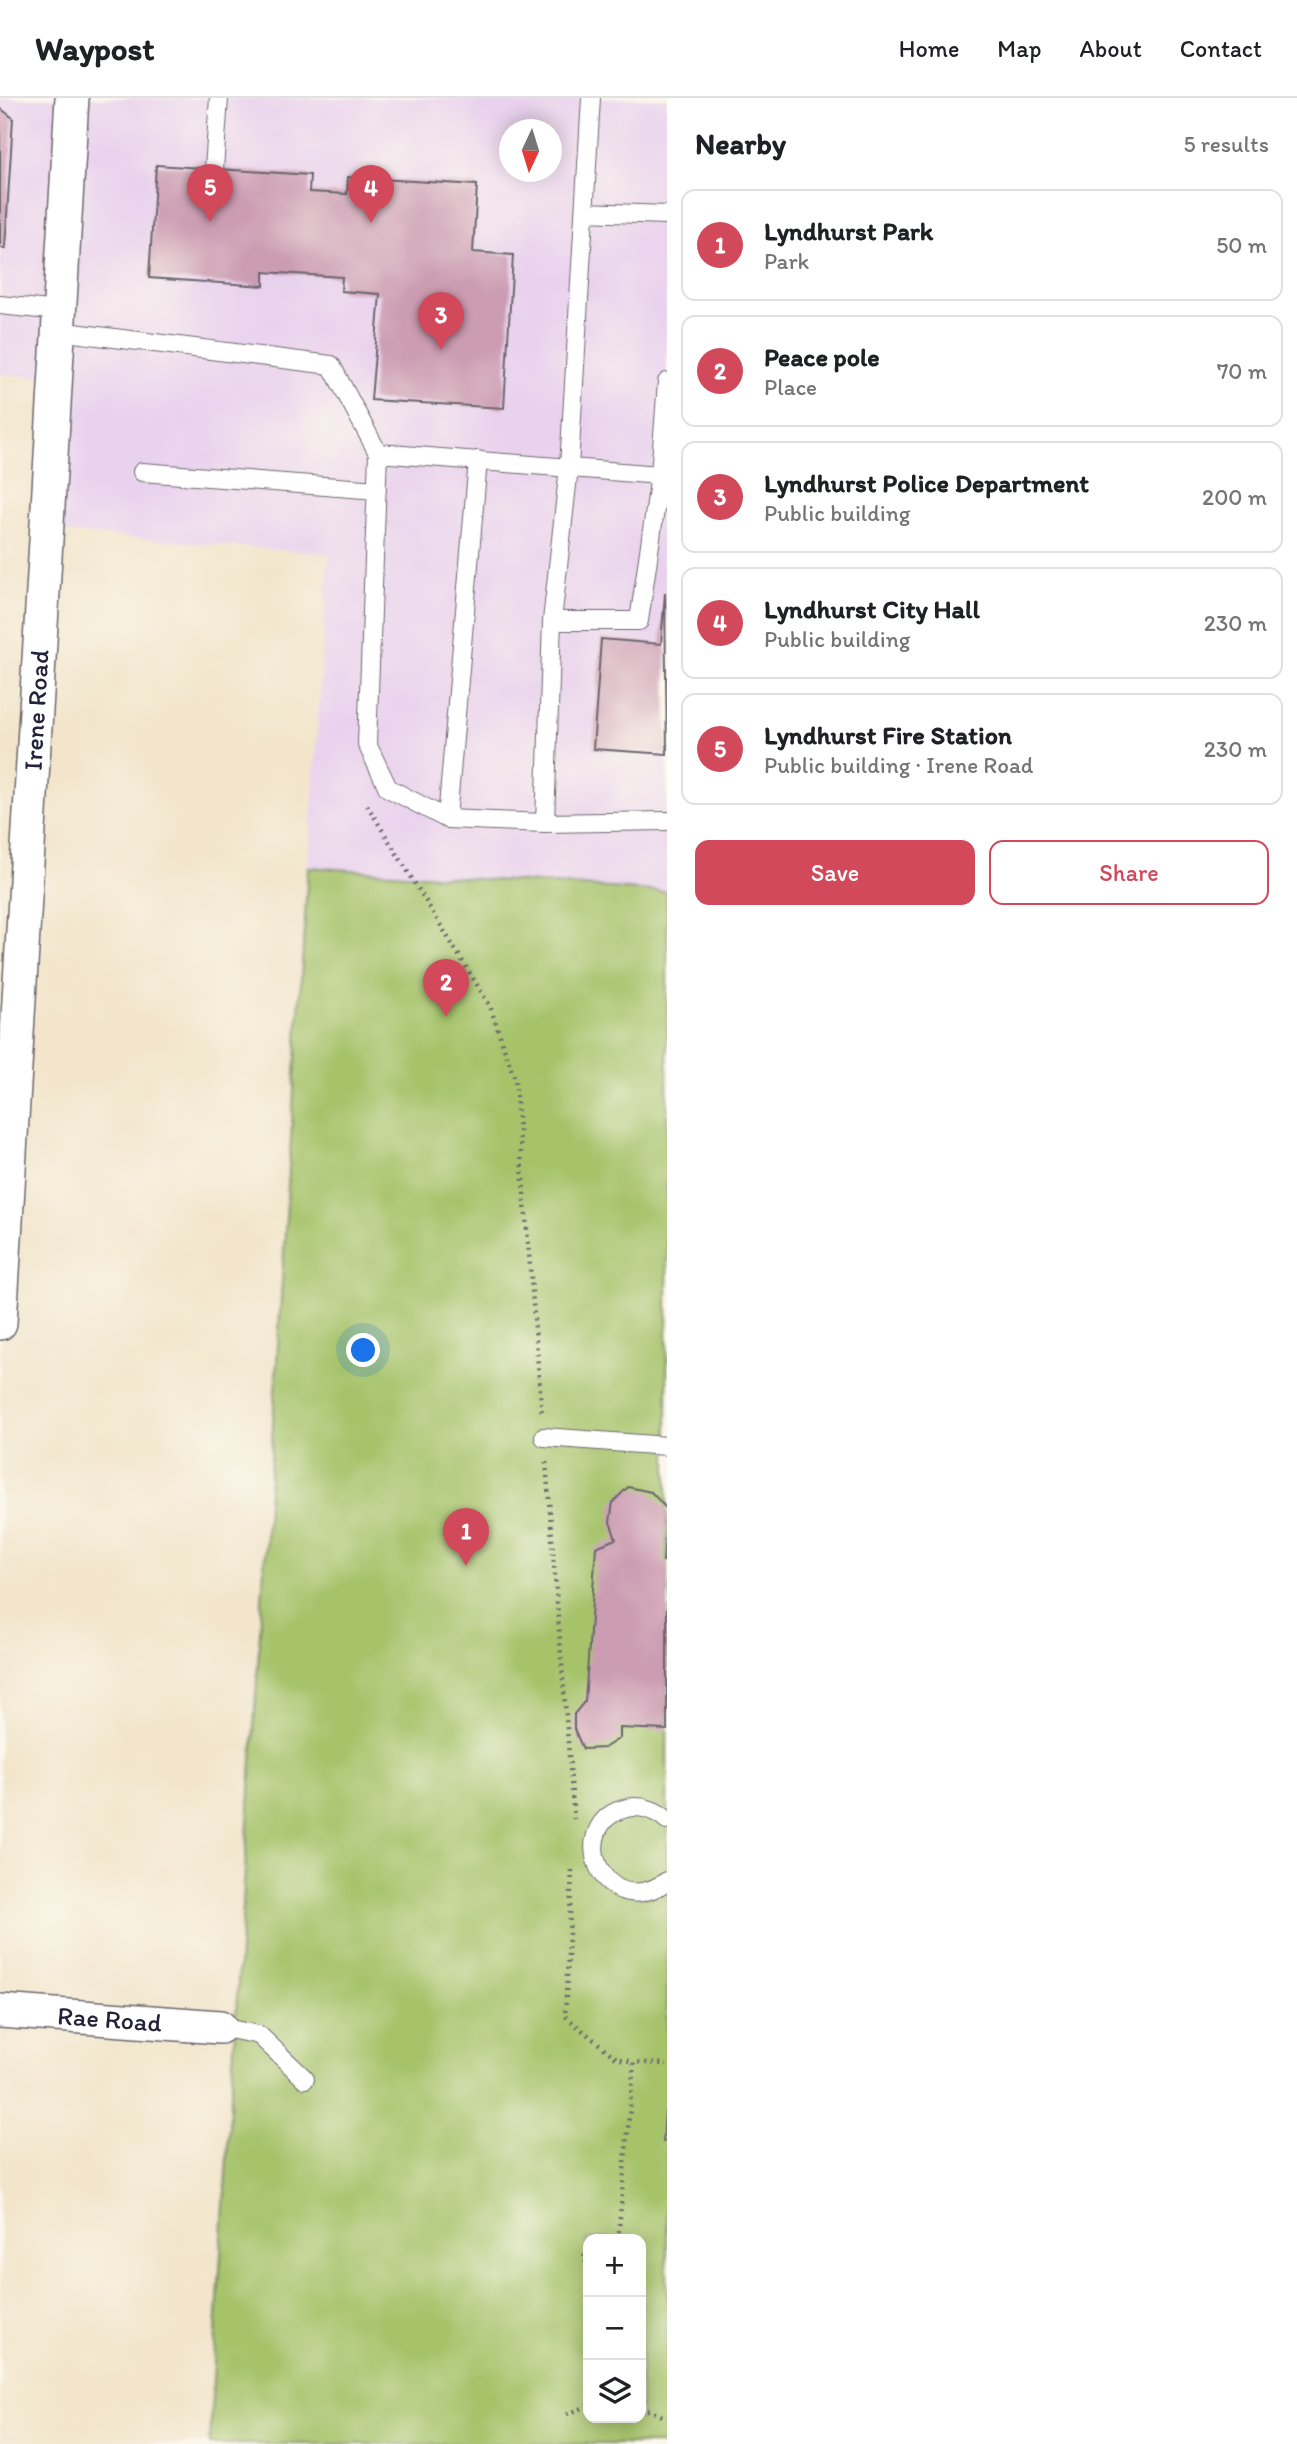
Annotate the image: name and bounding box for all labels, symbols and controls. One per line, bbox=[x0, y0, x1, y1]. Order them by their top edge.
text: Waypost bbox=[35, 29, 155, 68]
text: Home bbox=[899, 34, 959, 63]
text: Map bbox=[997, 34, 1041, 63]
text: About bbox=[1079, 34, 1142, 63]
text: Contact bbox=[1180, 34, 1262, 63]
north arrow bbox=[499, 119, 562, 182]
text: Nearby bbox=[695, 125, 786, 162]
text: 5 results bbox=[1183, 130, 1269, 158]
pin: 5 bbox=[187, 164, 233, 222]
pin: 4 bbox=[348, 165, 394, 223]
text: Lyndhurst Park bbox=[764, 215, 933, 247]
text: 1 bbox=[715, 231, 725, 259]
text: 50 m bbox=[1216, 231, 1267, 259]
text: Park bbox=[764, 247, 809, 275]
pin: 3 bbox=[418, 292, 464, 350]
text: Peace pole bbox=[764, 341, 880, 373]
text: 2 bbox=[714, 357, 726, 385]
text: 70 m bbox=[1217, 357, 1267, 385]
text: Place bbox=[764, 373, 817, 401]
text: Lyndhurst Police Department bbox=[764, 467, 1089, 499]
text: 3 bbox=[714, 483, 726, 511]
text: 200 m bbox=[1202, 483, 1267, 511]
text: Public building bbox=[764, 499, 910, 527]
text: Lyndhurst City Hall bbox=[764, 593, 980, 625]
text: 4 bbox=[713, 609, 727, 637]
text: 230 m bbox=[1204, 609, 1267, 637]
text: Public building bbox=[764, 625, 910, 653]
street label: Irene Road bbox=[16, 649, 56, 771]
text: Lyndhurst Fire Station bbox=[764, 719, 1012, 751]
text: 5 bbox=[714, 735, 726, 763]
text: 230 m bbox=[1204, 735, 1267, 763]
text: Public building · Irene Road bbox=[764, 751, 1033, 779]
button: Save bbox=[695, 840, 975, 905]
button: Share bbox=[989, 840, 1269, 905]
pin: 2 bbox=[423, 959, 469, 1017]
your location bbox=[346, 1333, 380, 1367]
pin: 1 bbox=[443, 1508, 489, 1566]
street label: Rae Road bbox=[56, 1999, 164, 2039]
map controls bbox=[583, 2234, 646, 2423]
button: + bbox=[583, 2234, 646, 2297]
button: − bbox=[583, 2297, 646, 2360]
button: layers bbox=[583, 2360, 646, 2423]

